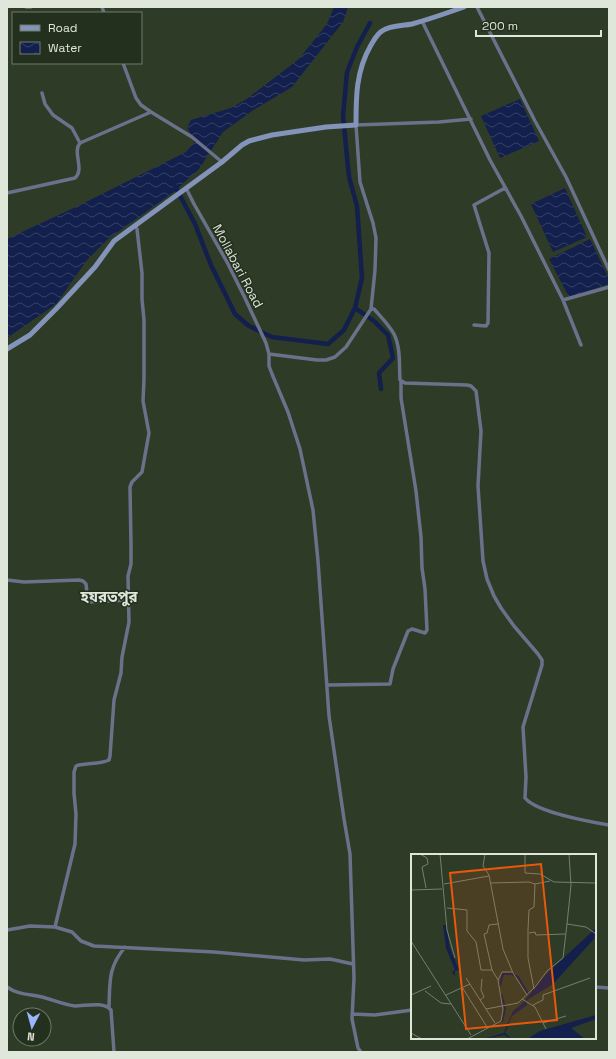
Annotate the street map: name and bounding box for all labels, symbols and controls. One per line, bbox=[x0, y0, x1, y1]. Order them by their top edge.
legend bbox=[12, 12, 142, 64]
scale bar bbox=[476, 12, 601, 38]
text: 200 m bbox=[482, 18, 518, 34]
text: Road bbox=[48, 20, 77, 36]
text: Water bbox=[48, 40, 82, 56]
street label: Mollabari Road bbox=[209, 221, 267, 311]
district label: হযরতপুর bbox=[79, 587, 139, 607]
inset map bbox=[411, 854, 596, 1039]
north arrow bbox=[12, 1007, 52, 1047]
text: N bbox=[27, 1030, 35, 1044]

